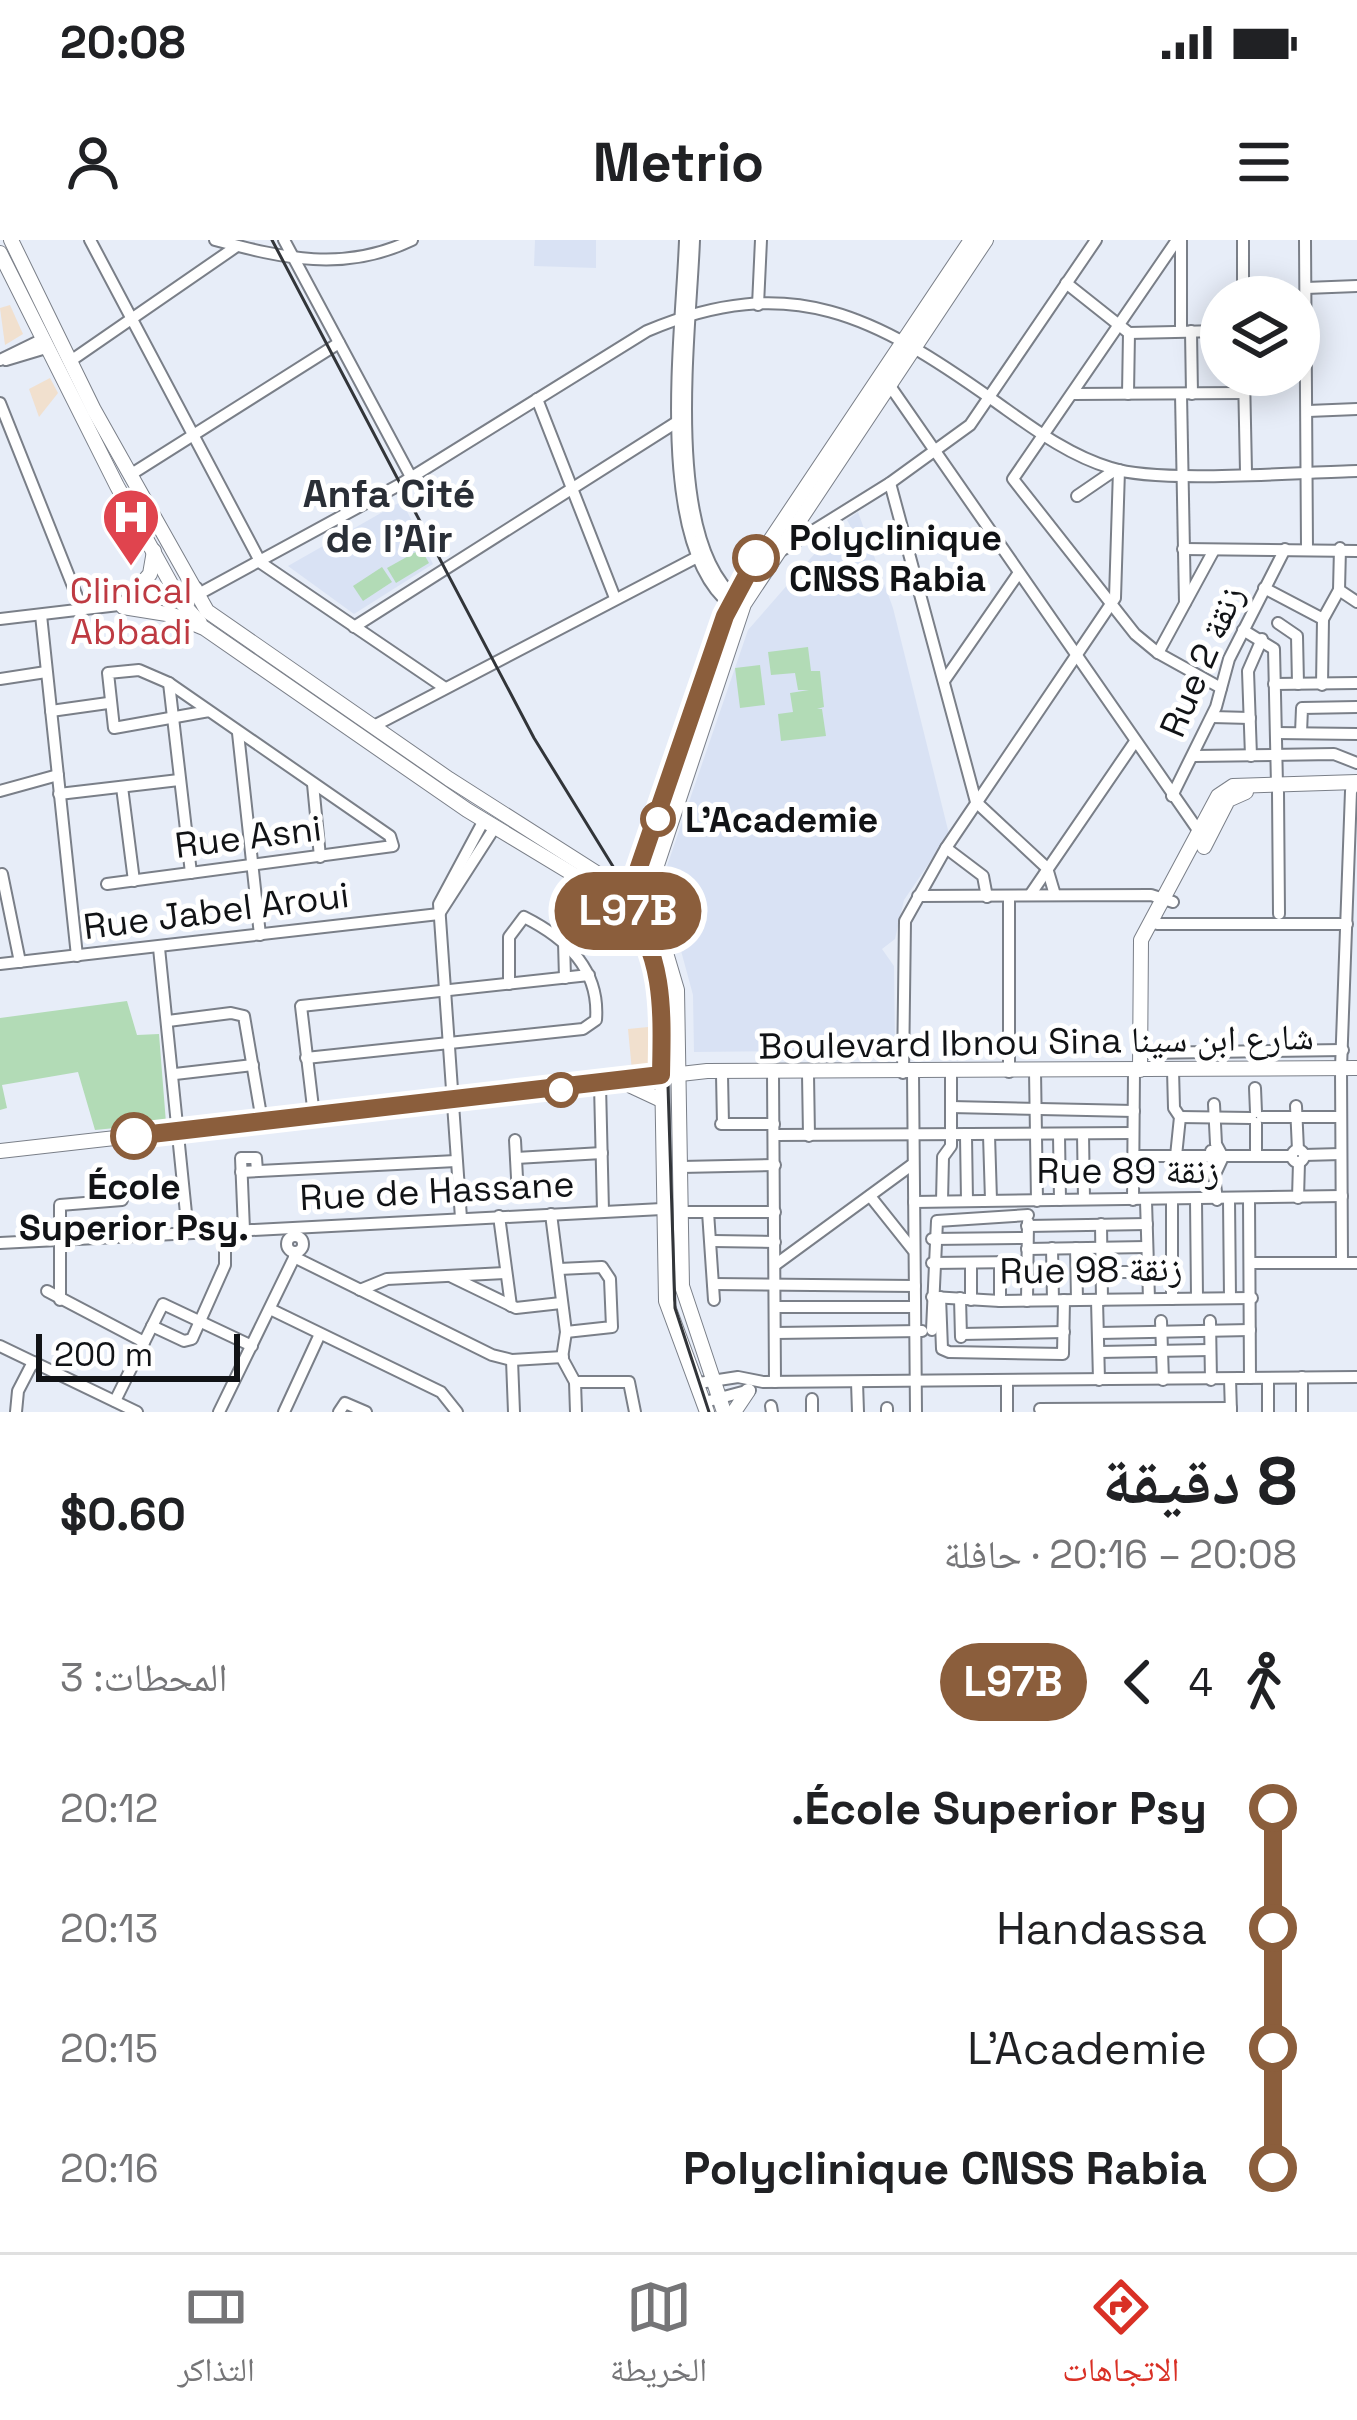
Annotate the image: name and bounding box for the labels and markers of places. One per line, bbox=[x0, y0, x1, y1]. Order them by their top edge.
hospital icon: Clinical Abbadi bbox=[100, 486, 162, 568]
place label: Polyclinique CNSS Rabia bbox=[789, 515, 1002, 602]
marker: Polyclinique CNSS Rabia bbox=[734, 536, 778, 580]
place label: Clinical Abbadi bbox=[70, 568, 192, 655]
place label: L'Academie bbox=[685, 797, 878, 843]
marker: L'Academie bbox=[642, 803, 674, 835]
unlabelled marker bbox=[545, 1074, 577, 1106]
marker: École Superior Psy. bbox=[112, 1114, 156, 1158]
place label: École Superior Psy. bbox=[19, 1164, 249, 1251]

